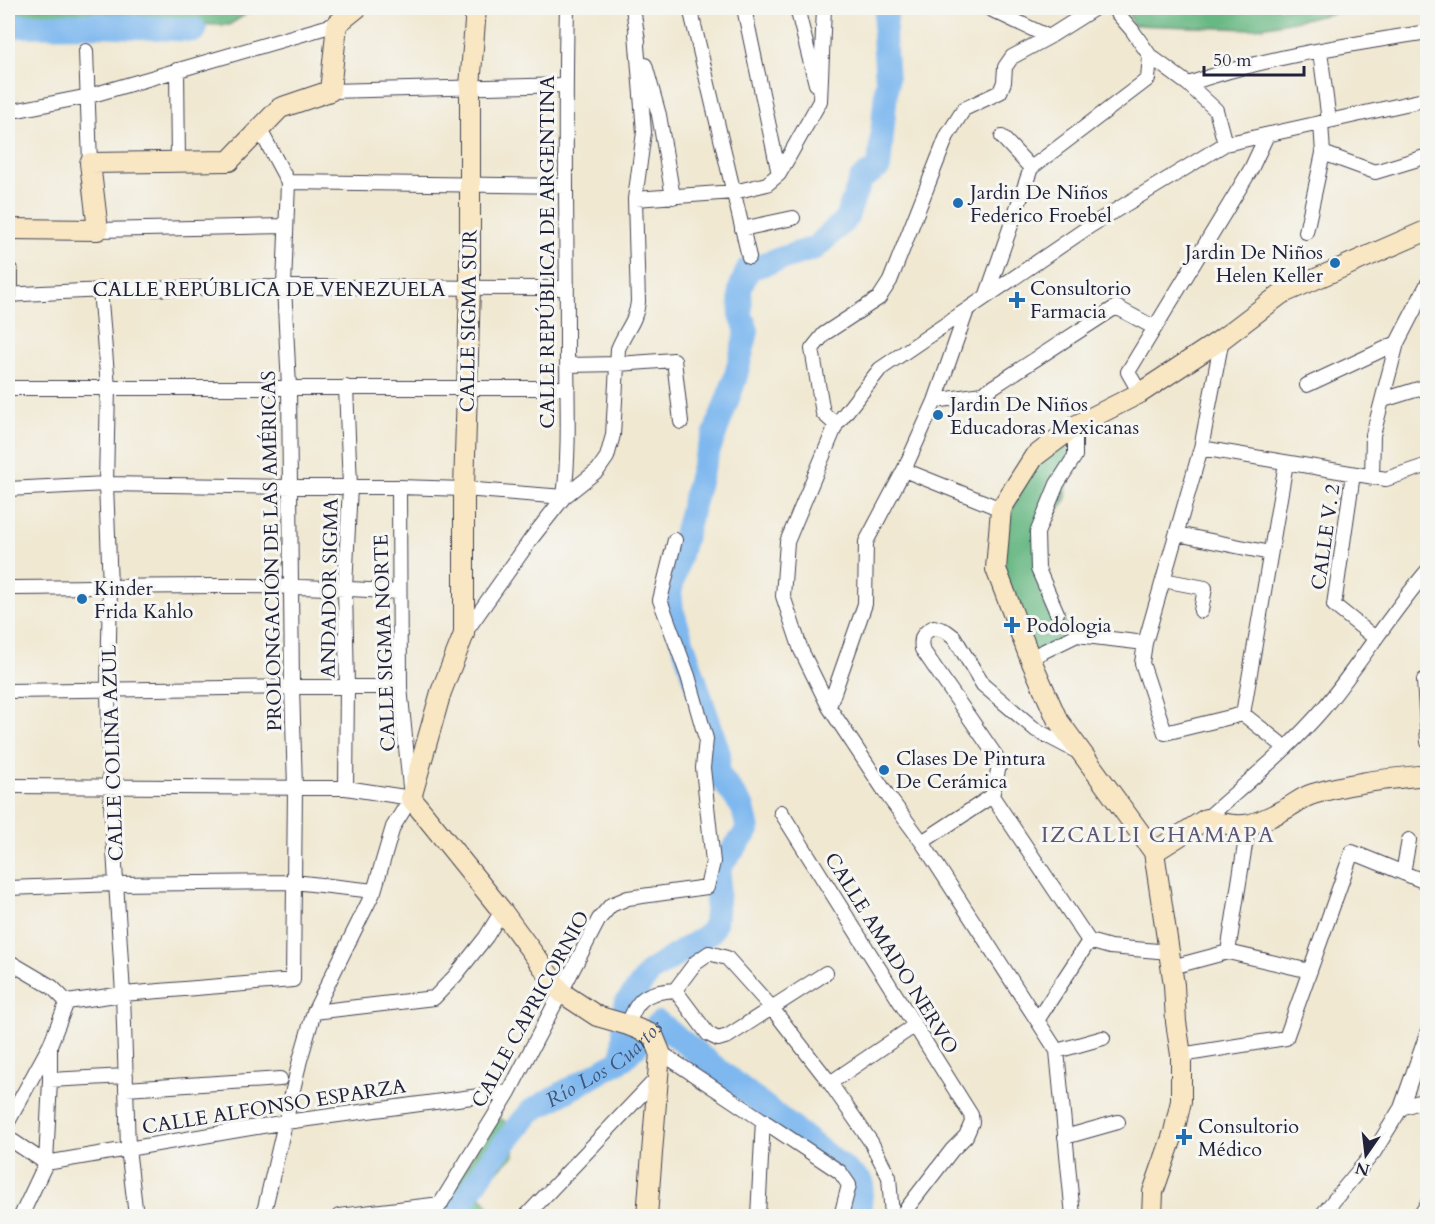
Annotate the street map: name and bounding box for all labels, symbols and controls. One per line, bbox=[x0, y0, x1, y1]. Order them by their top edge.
scale bar bbox=[1204, 39, 1304, 77]
text: 50 m bbox=[1213, 48, 1252, 73]
street label: CALLE REPÚBLICA DE ARGENTINA bbox=[534, 75, 561, 429]
place label: Jardin De Niños Federico Froebel bbox=[967, 179, 1112, 229]
marker: Jardin De Niños Federico Froebel bbox=[951, 196, 965, 210]
street label: CALLE SIGMA SUR bbox=[453, 229, 484, 413]
place label: Jardin De Niños Helen Keller bbox=[1182, 239, 1324, 289]
marker: Jardin De Niños Helen Keller bbox=[1328, 256, 1342, 270]
place label: Consultorio Farmacia bbox=[1030, 275, 1131, 325]
street label: CALLE REPÚBLICA DE VENEZUELA bbox=[93, 276, 446, 303]
marker: Consultorio Farmacia bbox=[1008, 291, 1026, 309]
street label: PROLONGACIÓN DE LAS AMÉRICAS bbox=[255, 370, 288, 732]
place label: Jardin De Niños Educadoras Mexicanas bbox=[947, 391, 1139, 441]
marker: Jardin De Niños Educadoras Mexicanas bbox=[931, 408, 945, 422]
street label: CALLE V. 2 bbox=[1305, 482, 1346, 592]
street label: ANDADOR SIGMA bbox=[314, 497, 345, 678]
street label: CALLE SIGMA NORTE bbox=[367, 534, 402, 752]
place label: Kinder Frida Kahlo bbox=[94, 575, 194, 625]
marker: Kinder Frida Kahlo bbox=[75, 592, 89, 606]
place label: Podologia bbox=[1026, 612, 1112, 639]
marker: Podologia bbox=[1003, 616, 1021, 634]
street label: CALLE COLINA AZUL bbox=[95, 643, 130, 862]
place label: Clases De Pintura De Cerámica bbox=[896, 745, 1046, 795]
marker: Clases De Pintura De Cerámica bbox=[877, 763, 891, 777]
district label: IZCALLI CHAMAPA bbox=[1041, 820, 1275, 850]
street label: CALLE AMADO NERVO bbox=[818, 847, 965, 1059]
street label: CALLE CAPRICORNIO bbox=[465, 906, 596, 1112]
water label: Río Los Cuartos bbox=[540, 1013, 670, 1115]
street label: CALLE ALFONSO ESPARZA bbox=[140, 1072, 409, 1141]
place label: Consultorio Médico bbox=[1198, 1113, 1299, 1163]
north arrow bbox=[1336, 1125, 1396, 1185]
marker: Consultorio Médico bbox=[1175, 1128, 1193, 1146]
text: N bbox=[1353, 1156, 1372, 1181]

